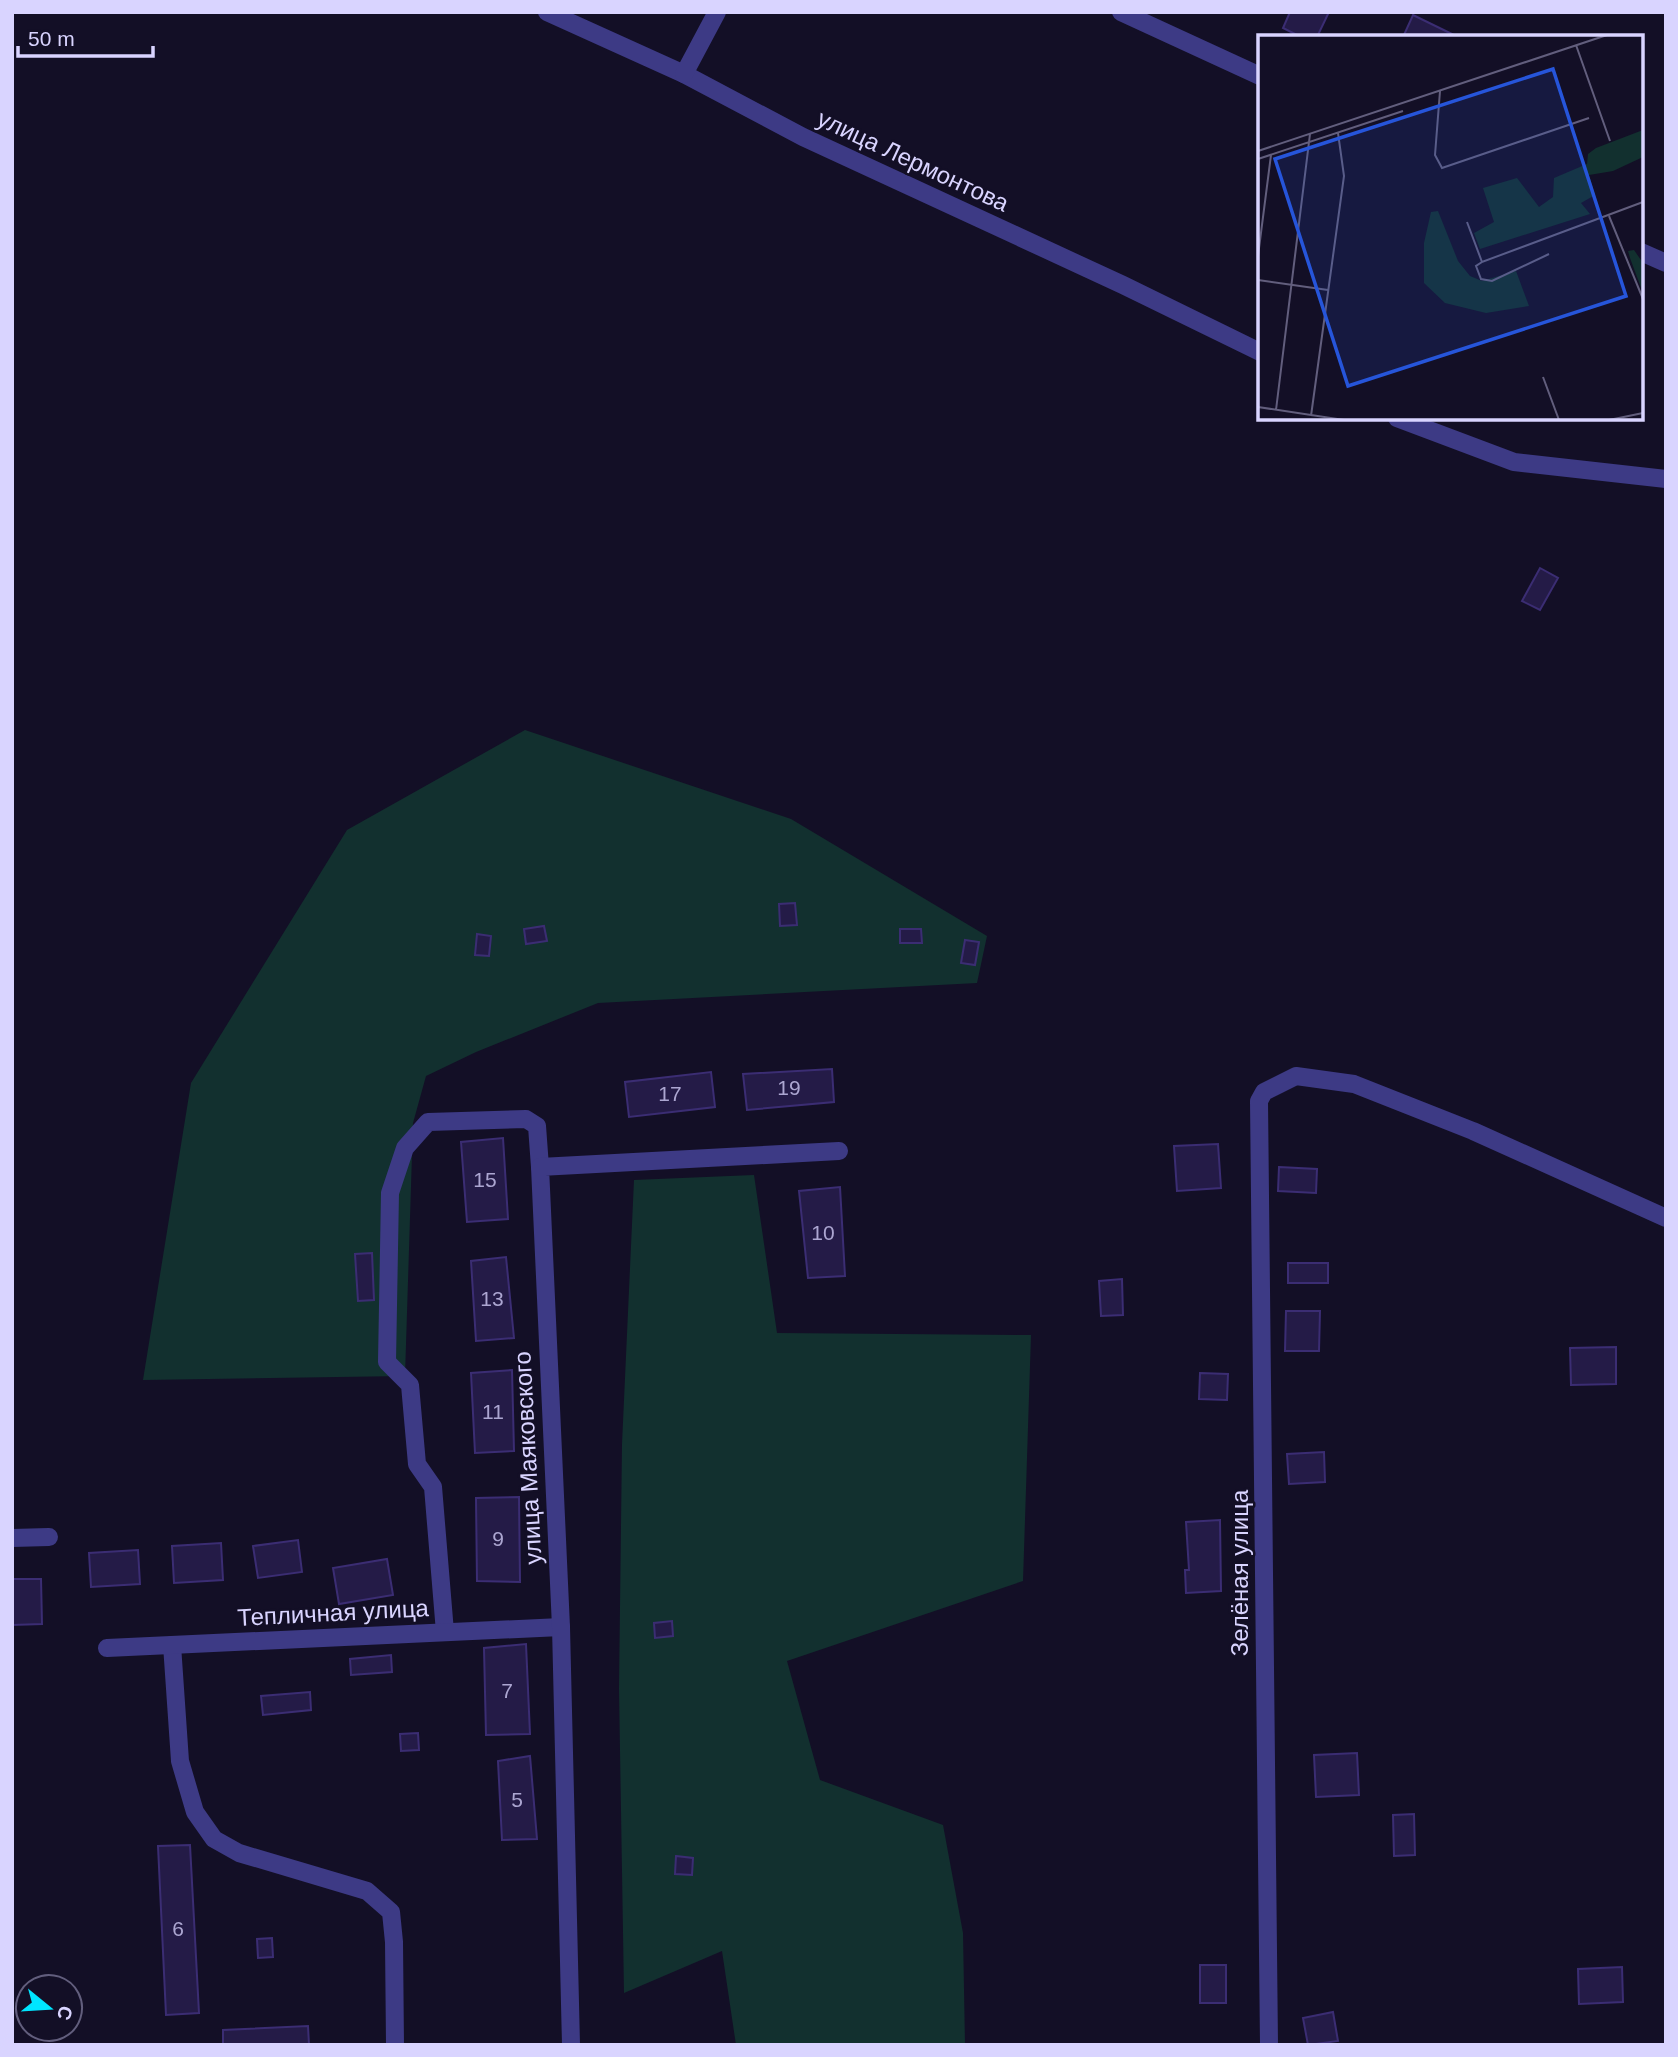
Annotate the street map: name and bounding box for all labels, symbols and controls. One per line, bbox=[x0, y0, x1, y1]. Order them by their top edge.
scale bar bbox=[18, 14, 152, 58]
text: 50 m bbox=[28, 27, 75, 50]
inset map bbox=[1258, 35, 1643, 420]
street label: улица Лермонтова bbox=[813, 104, 1014, 217]
house number: 19 bbox=[777, 1076, 801, 1099]
house number: 17 bbox=[658, 1082, 682, 1105]
house number: 15 bbox=[473, 1168, 497, 1191]
house number: 10 bbox=[811, 1221, 835, 1244]
house number: 13 bbox=[480, 1287, 504, 1310]
street label: улица Маяковского bbox=[508, 1351, 547, 1565]
house number: 11 bbox=[482, 1400, 504, 1423]
street label: Зелёная улица bbox=[1226, 1489, 1253, 1656]
house number: 9 bbox=[492, 1527, 504, 1550]
street label: Тепличная улица bbox=[236, 1594, 430, 1631]
house number: 7 bbox=[501, 1679, 513, 1702]
house number: 5 bbox=[511, 1788, 523, 1811]
house number: 6 bbox=[172, 1917, 184, 1940]
north arrow bbox=[14, 1973, 84, 2043]
text: С bbox=[53, 2003, 77, 2023]

